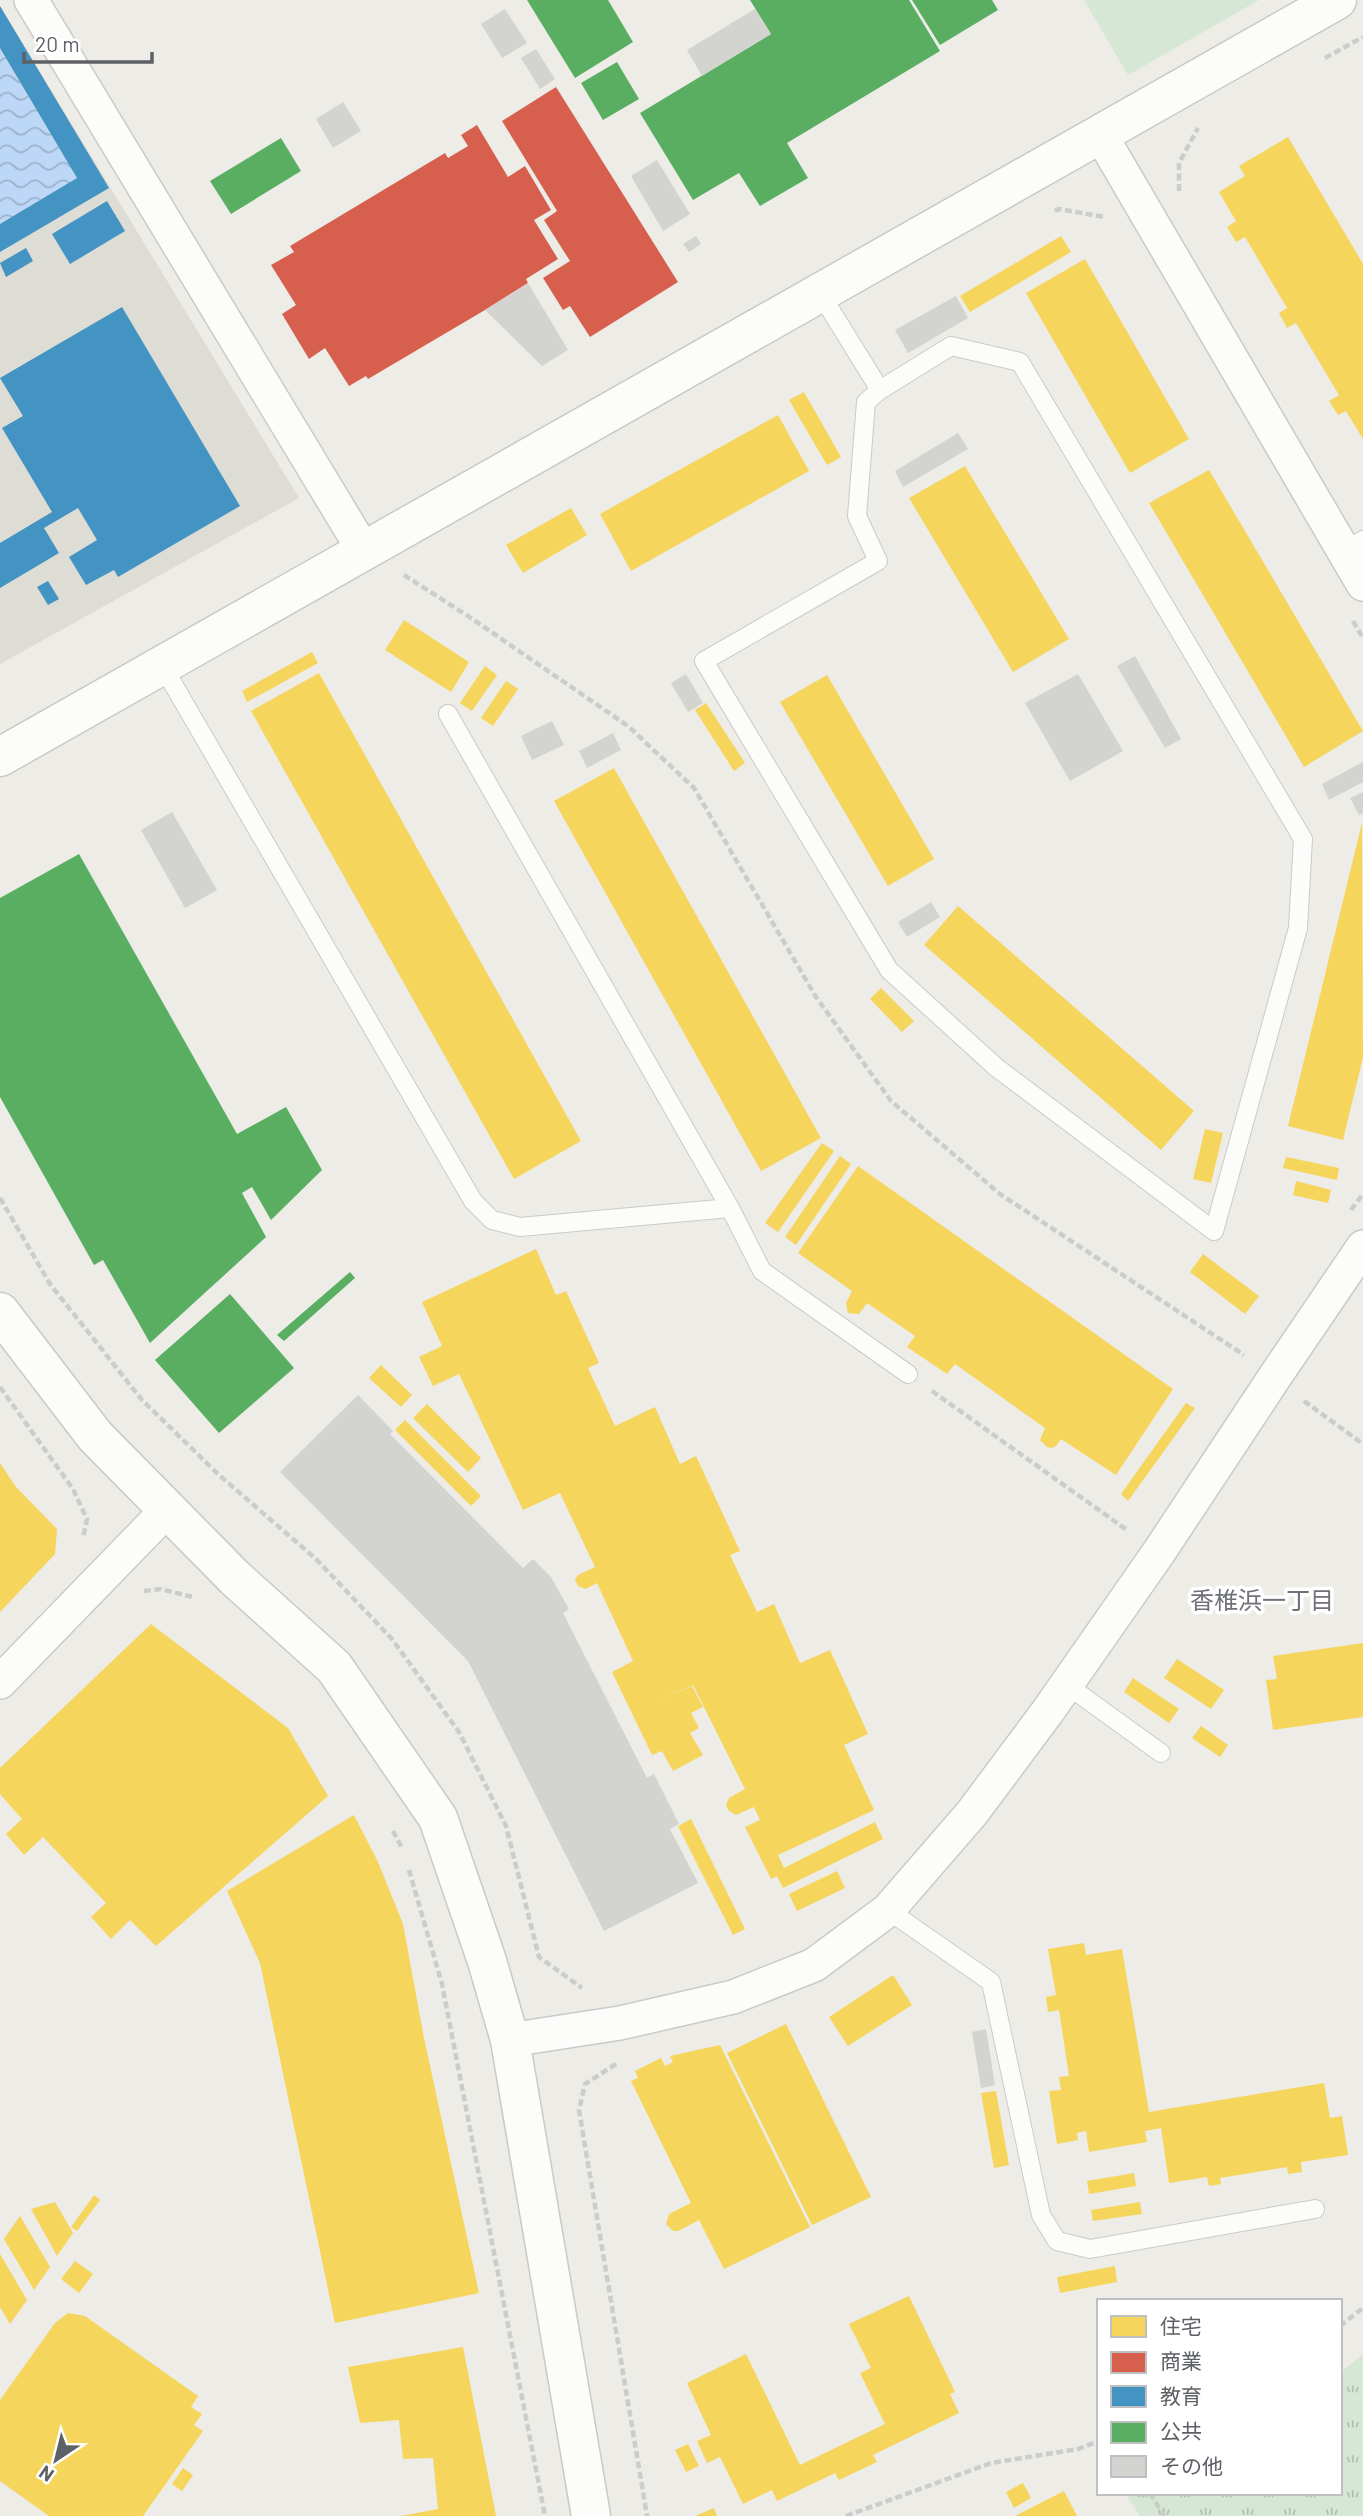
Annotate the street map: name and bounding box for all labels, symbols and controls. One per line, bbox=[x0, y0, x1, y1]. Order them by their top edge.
scale bar bbox=[24, 21, 152, 65]
text: 20 m bbox=[35, 31, 80, 56]
district label: 香椎浜一丁目 bbox=[1190, 1585, 1334, 1614]
legend bbox=[1097, 2299, 1342, 2495]
text: 住宅 bbox=[1160, 2313, 1202, 2338]
text: 商業 bbox=[1160, 2348, 1202, 2373]
text: 教育 bbox=[1160, 2383, 1202, 2408]
text: 公共 bbox=[1160, 2418, 1202, 2443]
north arrow bbox=[21, 2425, 91, 2495]
text: その他 bbox=[1160, 2453, 1223, 2478]
text: N bbox=[34, 2461, 58, 2487]

